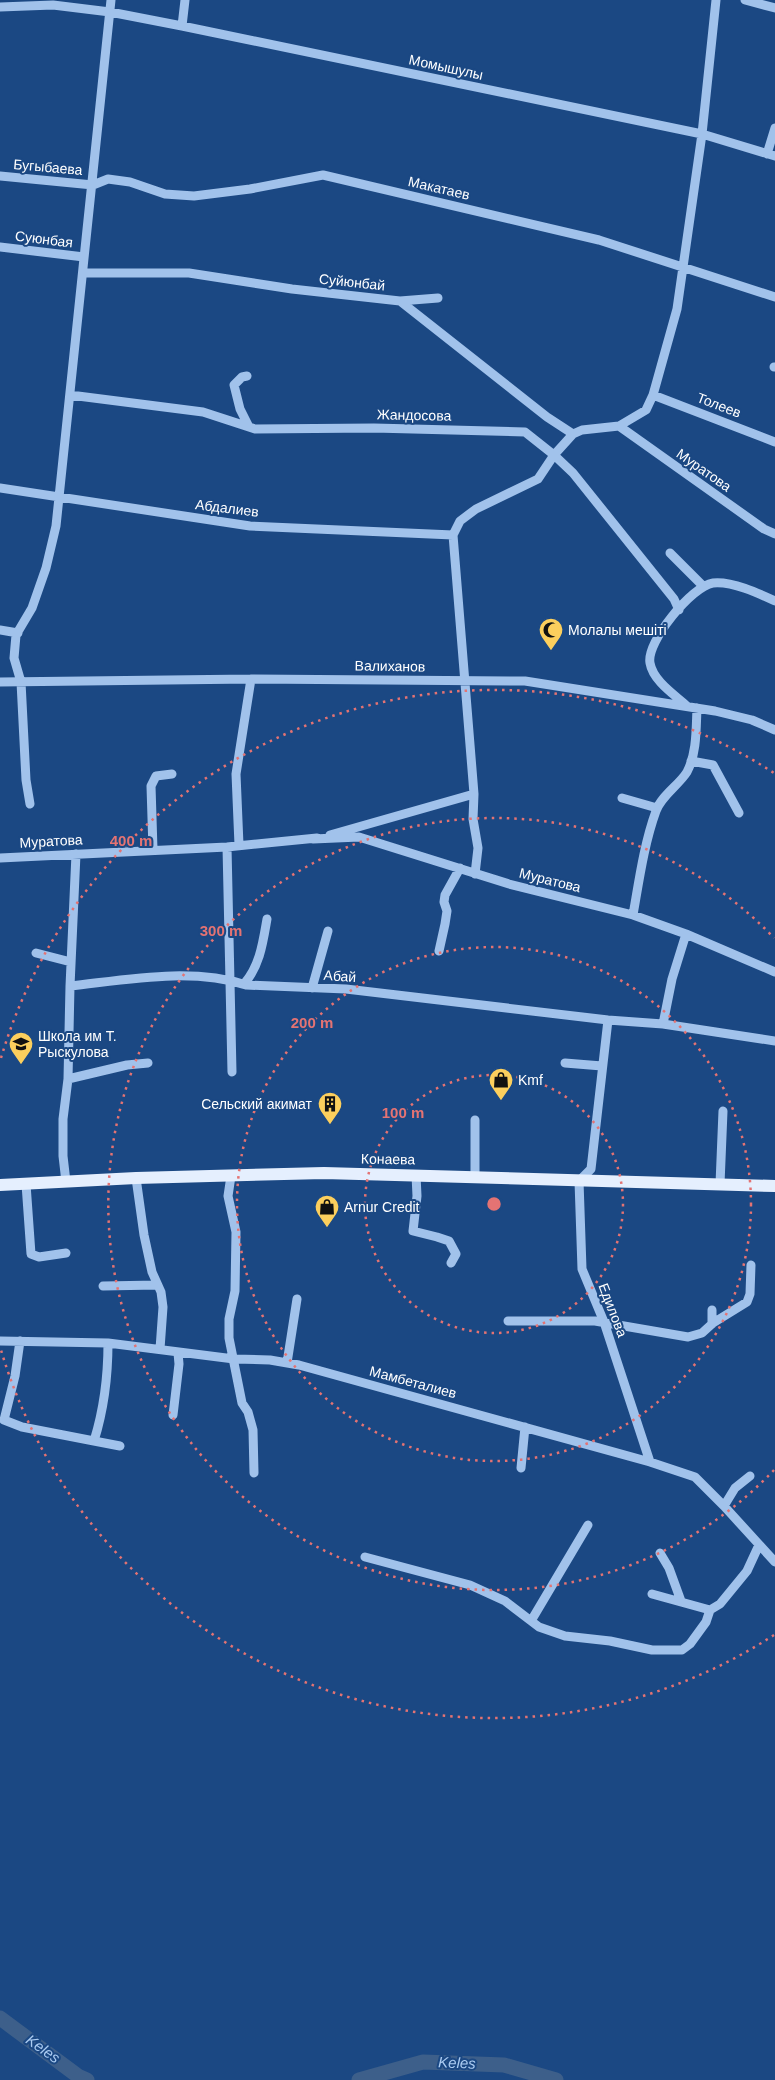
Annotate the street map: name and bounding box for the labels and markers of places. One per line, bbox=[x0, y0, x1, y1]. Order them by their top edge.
mosque icon: Молалы мешіті bbox=[538, 617, 564, 651]
place label: Молалы мешіті bbox=[568, 622, 667, 638]
place label: Школа им Т. Рыскулова bbox=[38, 1028, 117, 1060]
school or university icon: Школа им Т. Рыскулова bbox=[8, 1031, 34, 1065]
shop icon: Kmf bbox=[488, 1067, 514, 1101]
place label: Kmf bbox=[518, 1072, 543, 1088]
building icon: Сельский акимат bbox=[317, 1091, 343, 1125]
place label: Сельский акимат bbox=[201, 1096, 313, 1112]
shop icon: Arnur Credit bbox=[314, 1194, 340, 1228]
centre of rings bbox=[485, 1195, 503, 1213]
place label: Arnur Credit bbox=[344, 1199, 420, 1215]

